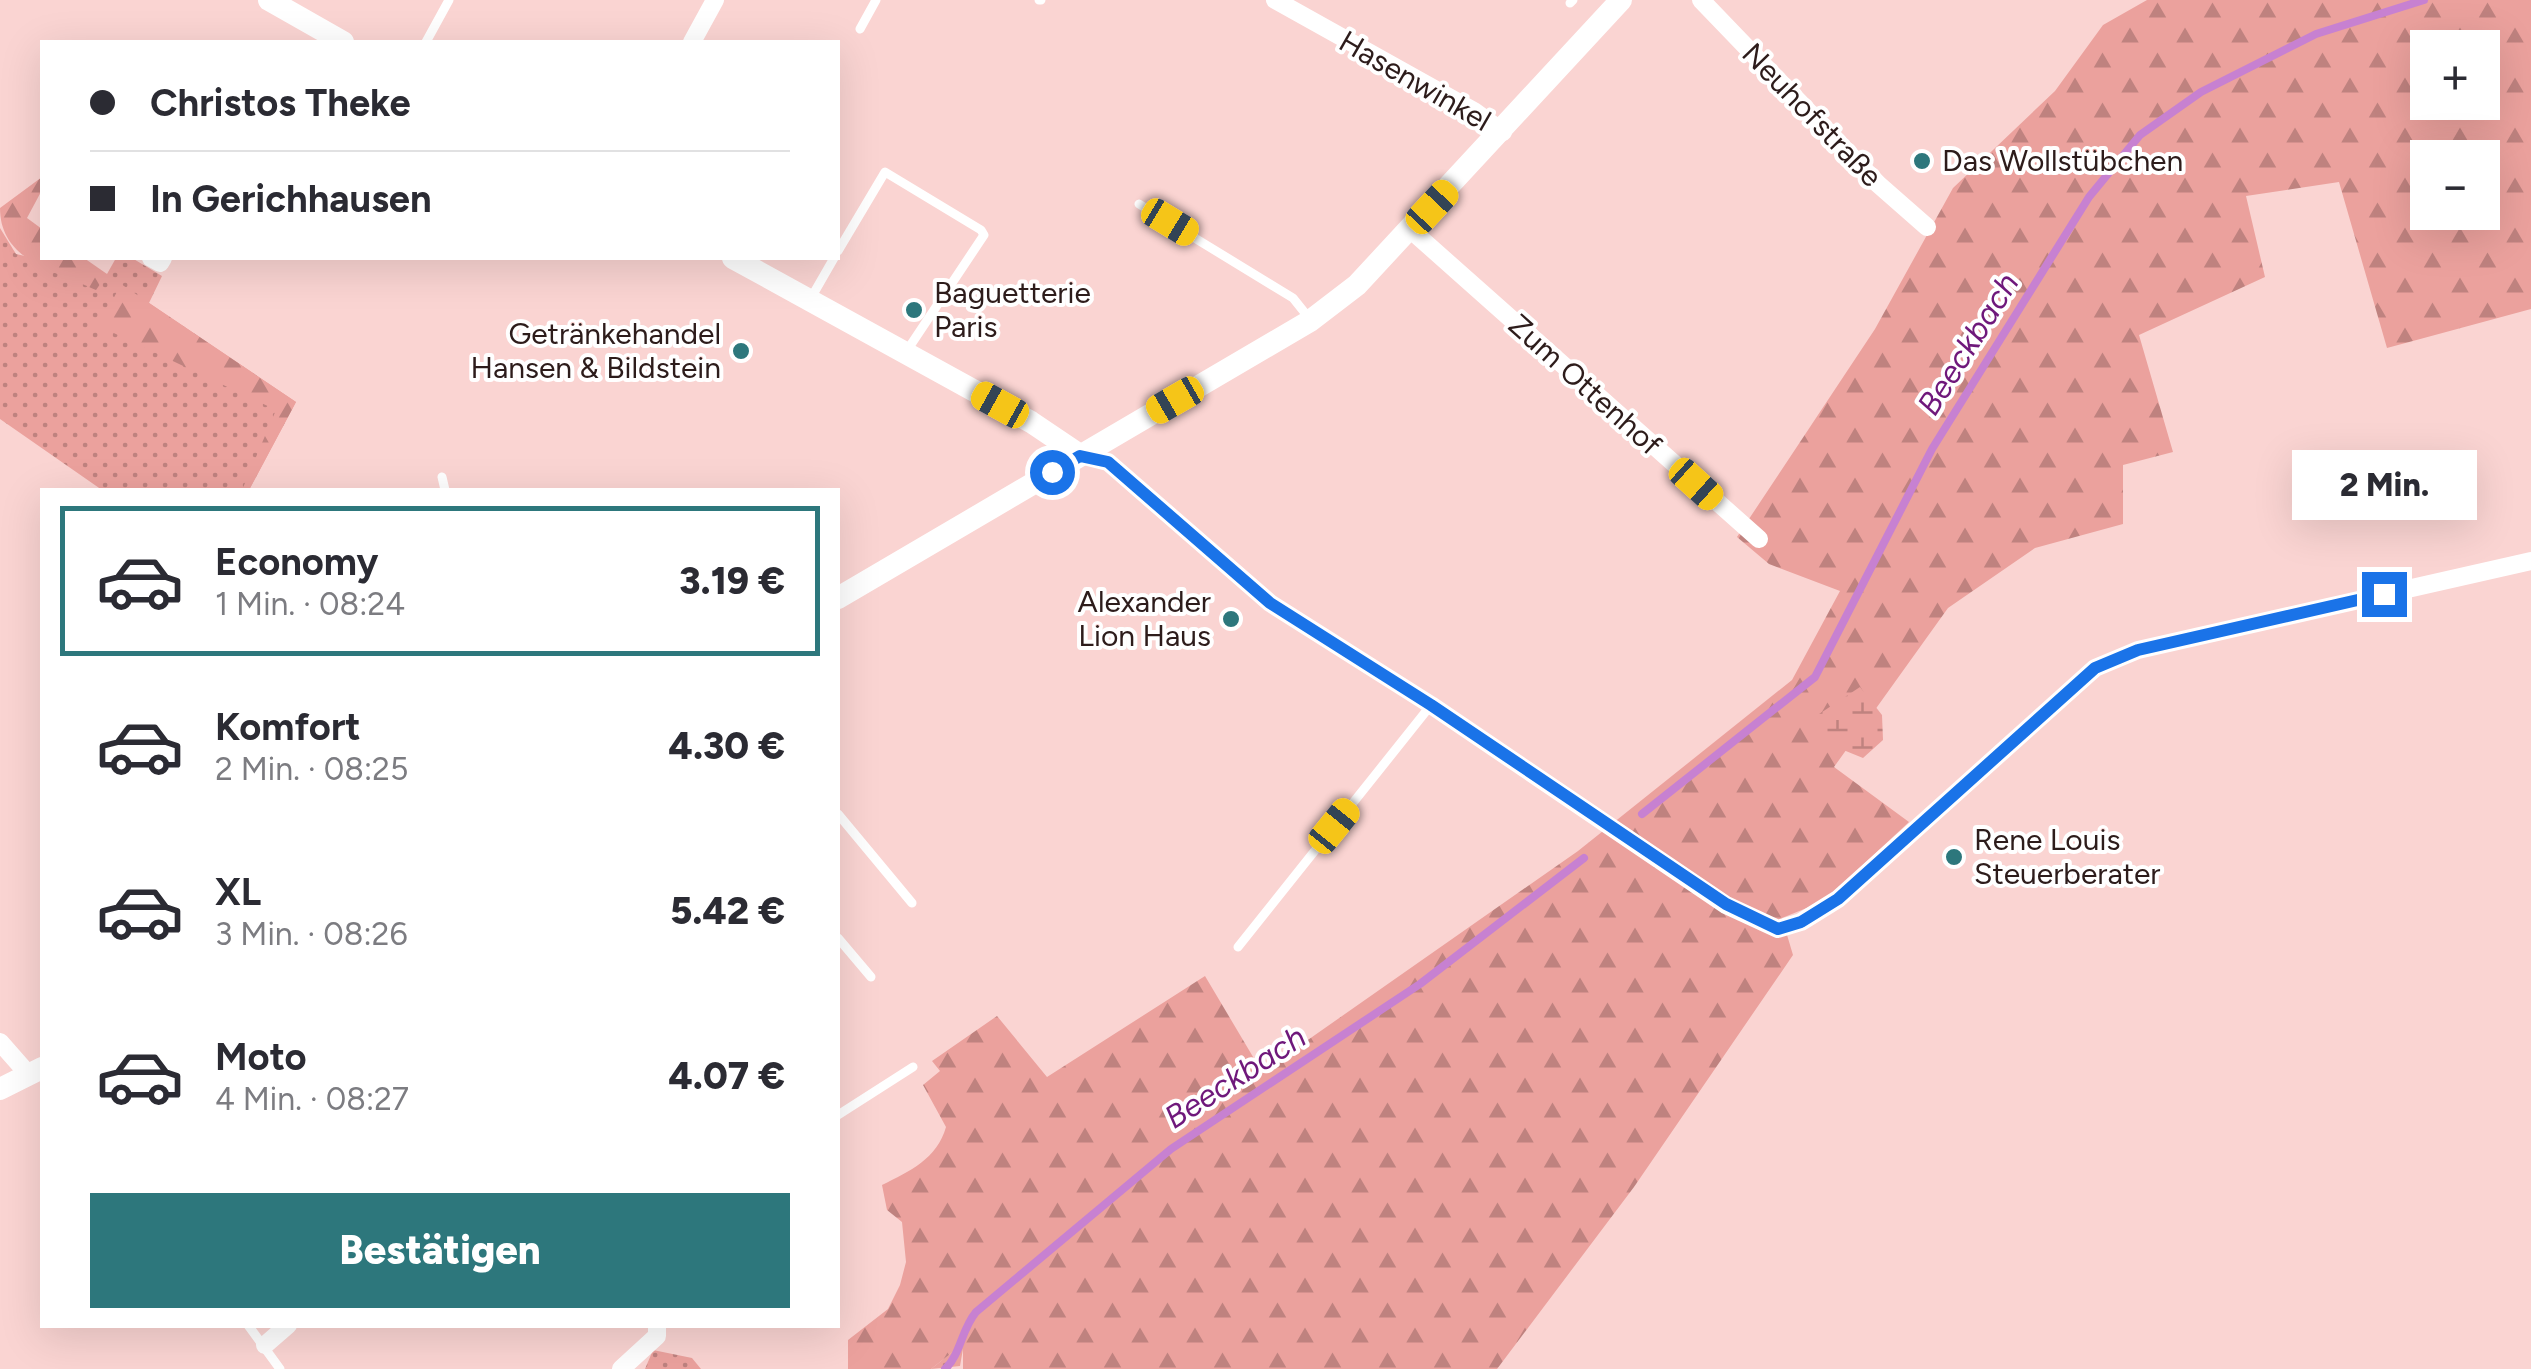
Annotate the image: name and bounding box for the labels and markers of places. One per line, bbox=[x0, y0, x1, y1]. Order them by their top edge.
place label: Das Wollstübchen bbox=[1942, 142, 2183, 179]
marker: Das Wollstübchen bbox=[1911, 150, 1933, 172]
place label: Baguetterie Paris bbox=[934, 274, 1091, 345]
marker: Baguetterie Paris bbox=[903, 299, 925, 321]
place label: Getränkehandel Hansen & Bildstein bbox=[470, 315, 721, 386]
marker: Getränkehandel Hansen & Bildstein bbox=[730, 340, 752, 362]
place label: Alexander Lion Haus bbox=[1078, 583, 1211, 654]
marker: Alexander Lion Haus bbox=[1220, 608, 1242, 630]
place label: Rene Louis Steuerberater bbox=[1974, 821, 2161, 892]
marker: Rene Louis Steuerberater bbox=[1943, 846, 1965, 868]

